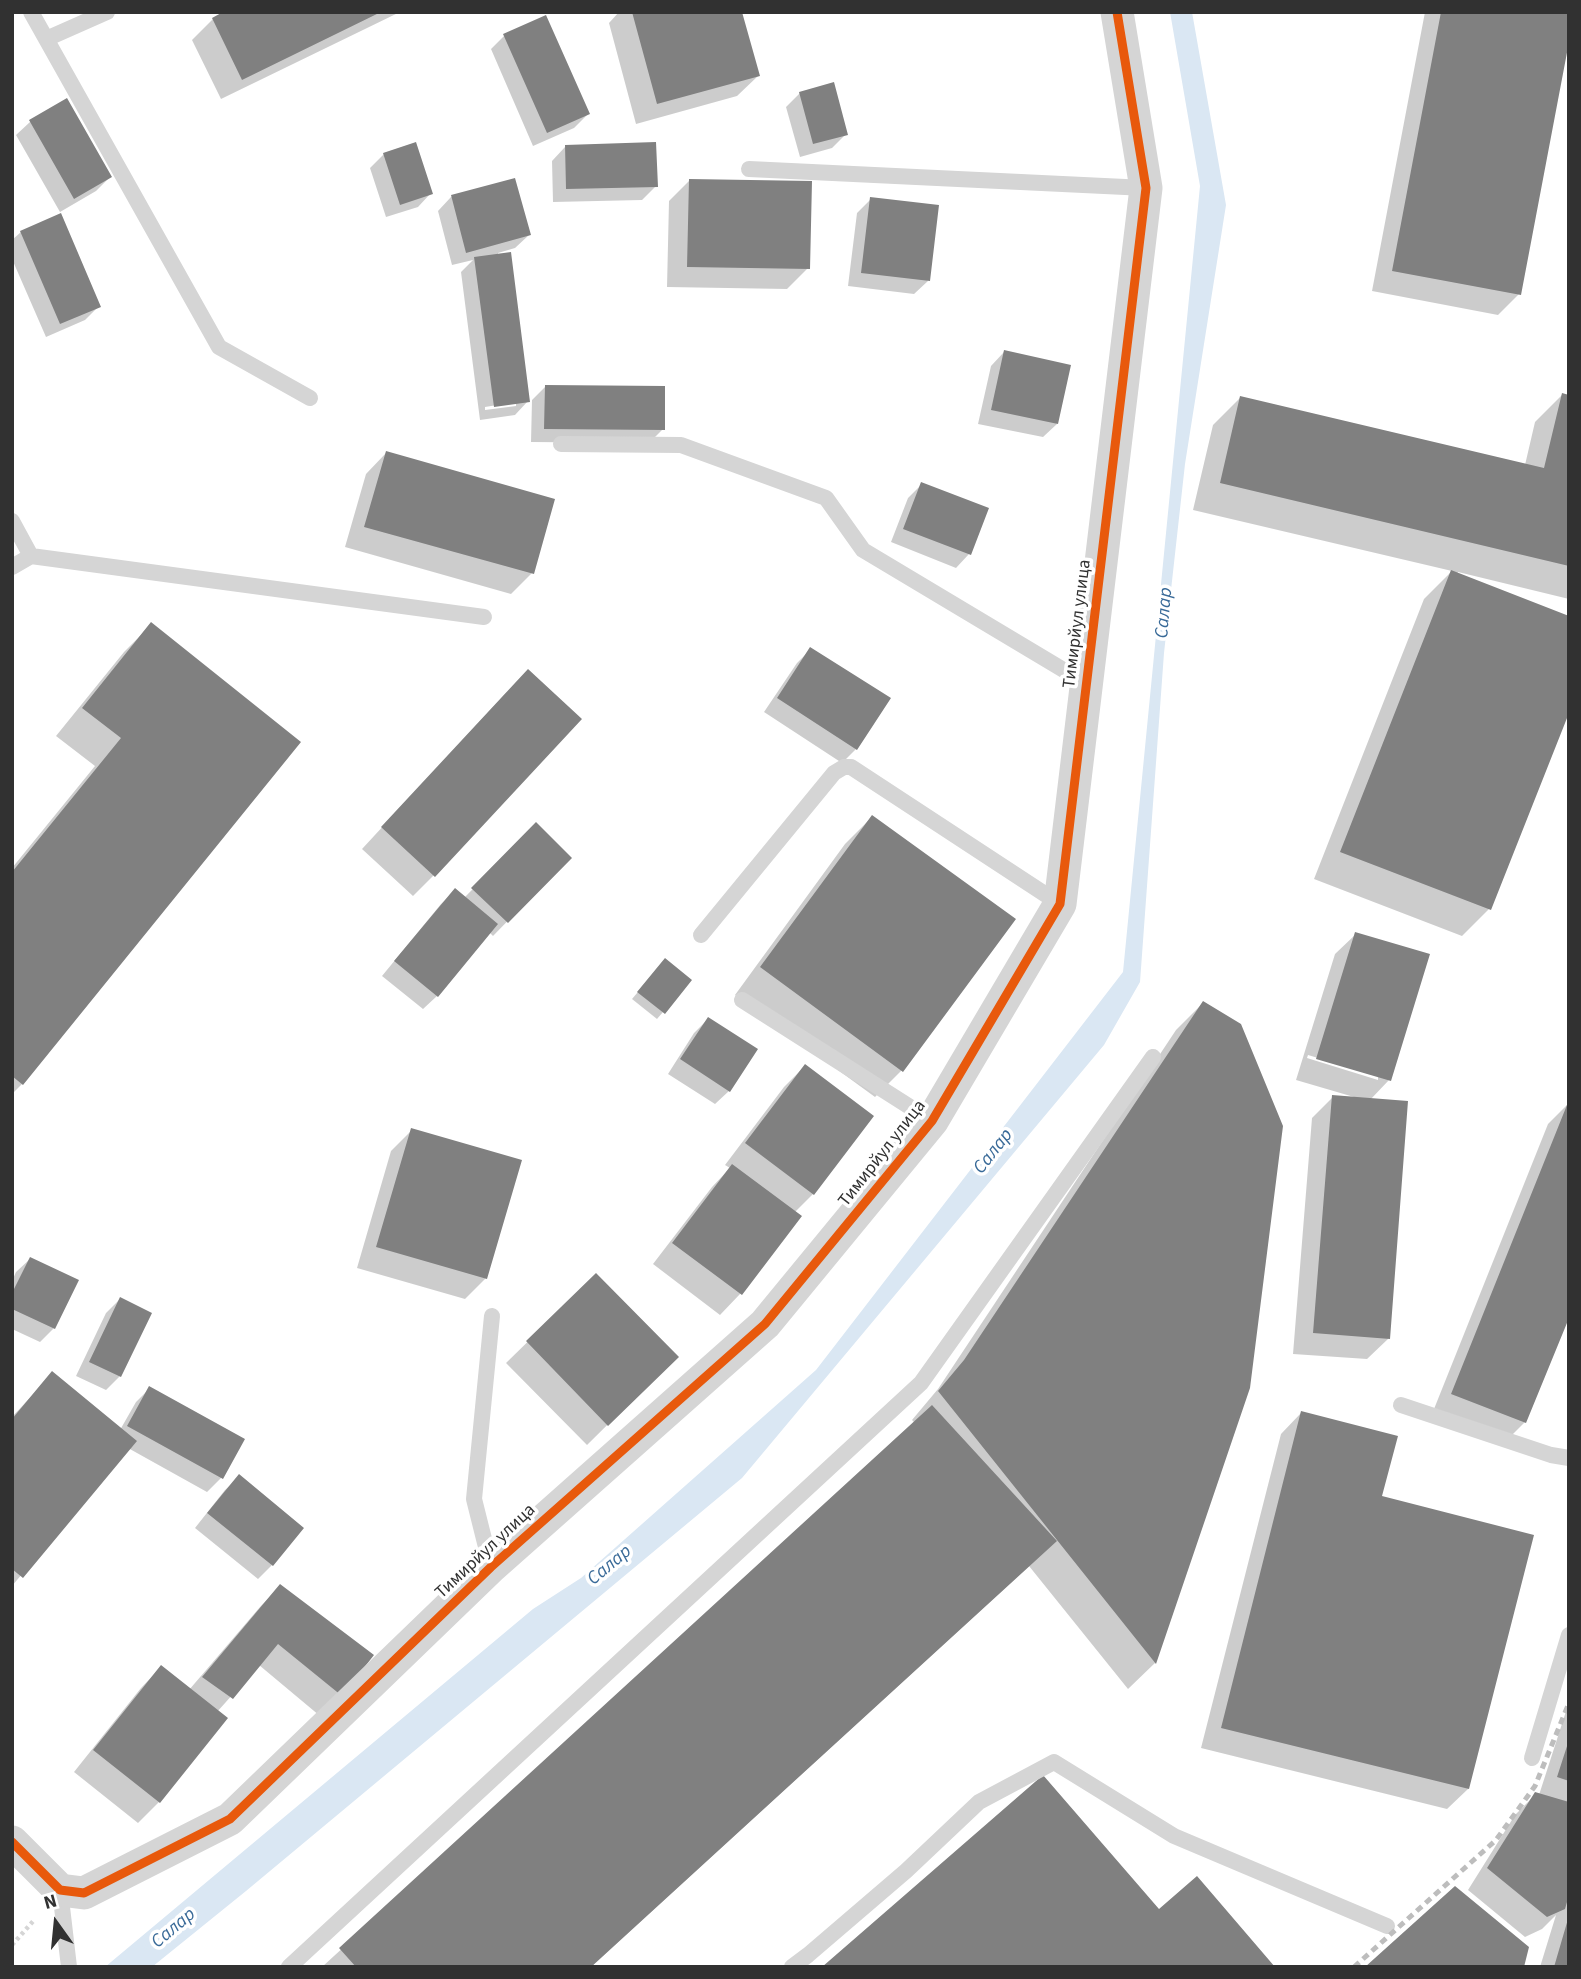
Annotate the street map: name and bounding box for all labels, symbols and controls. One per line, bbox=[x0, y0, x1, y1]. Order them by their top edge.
street label: Тимирйул улица bbox=[1059, 559, 1097, 689]
water label: Салар bbox=[1151, 587, 1179, 639]
street label: Тимирйул улица bbox=[835, 1096, 931, 1212]
water label: Салар bbox=[969, 1125, 1019, 1179]
street label: Тимирйул улица bbox=[431, 1500, 541, 1604]
water label: Салар bbox=[583, 1541, 637, 1591]
north arrow bbox=[21, 1888, 91, 1958]
text: N bbox=[41, 1888, 60, 1917]
water label: Салар bbox=[147, 1904, 201, 1954]

